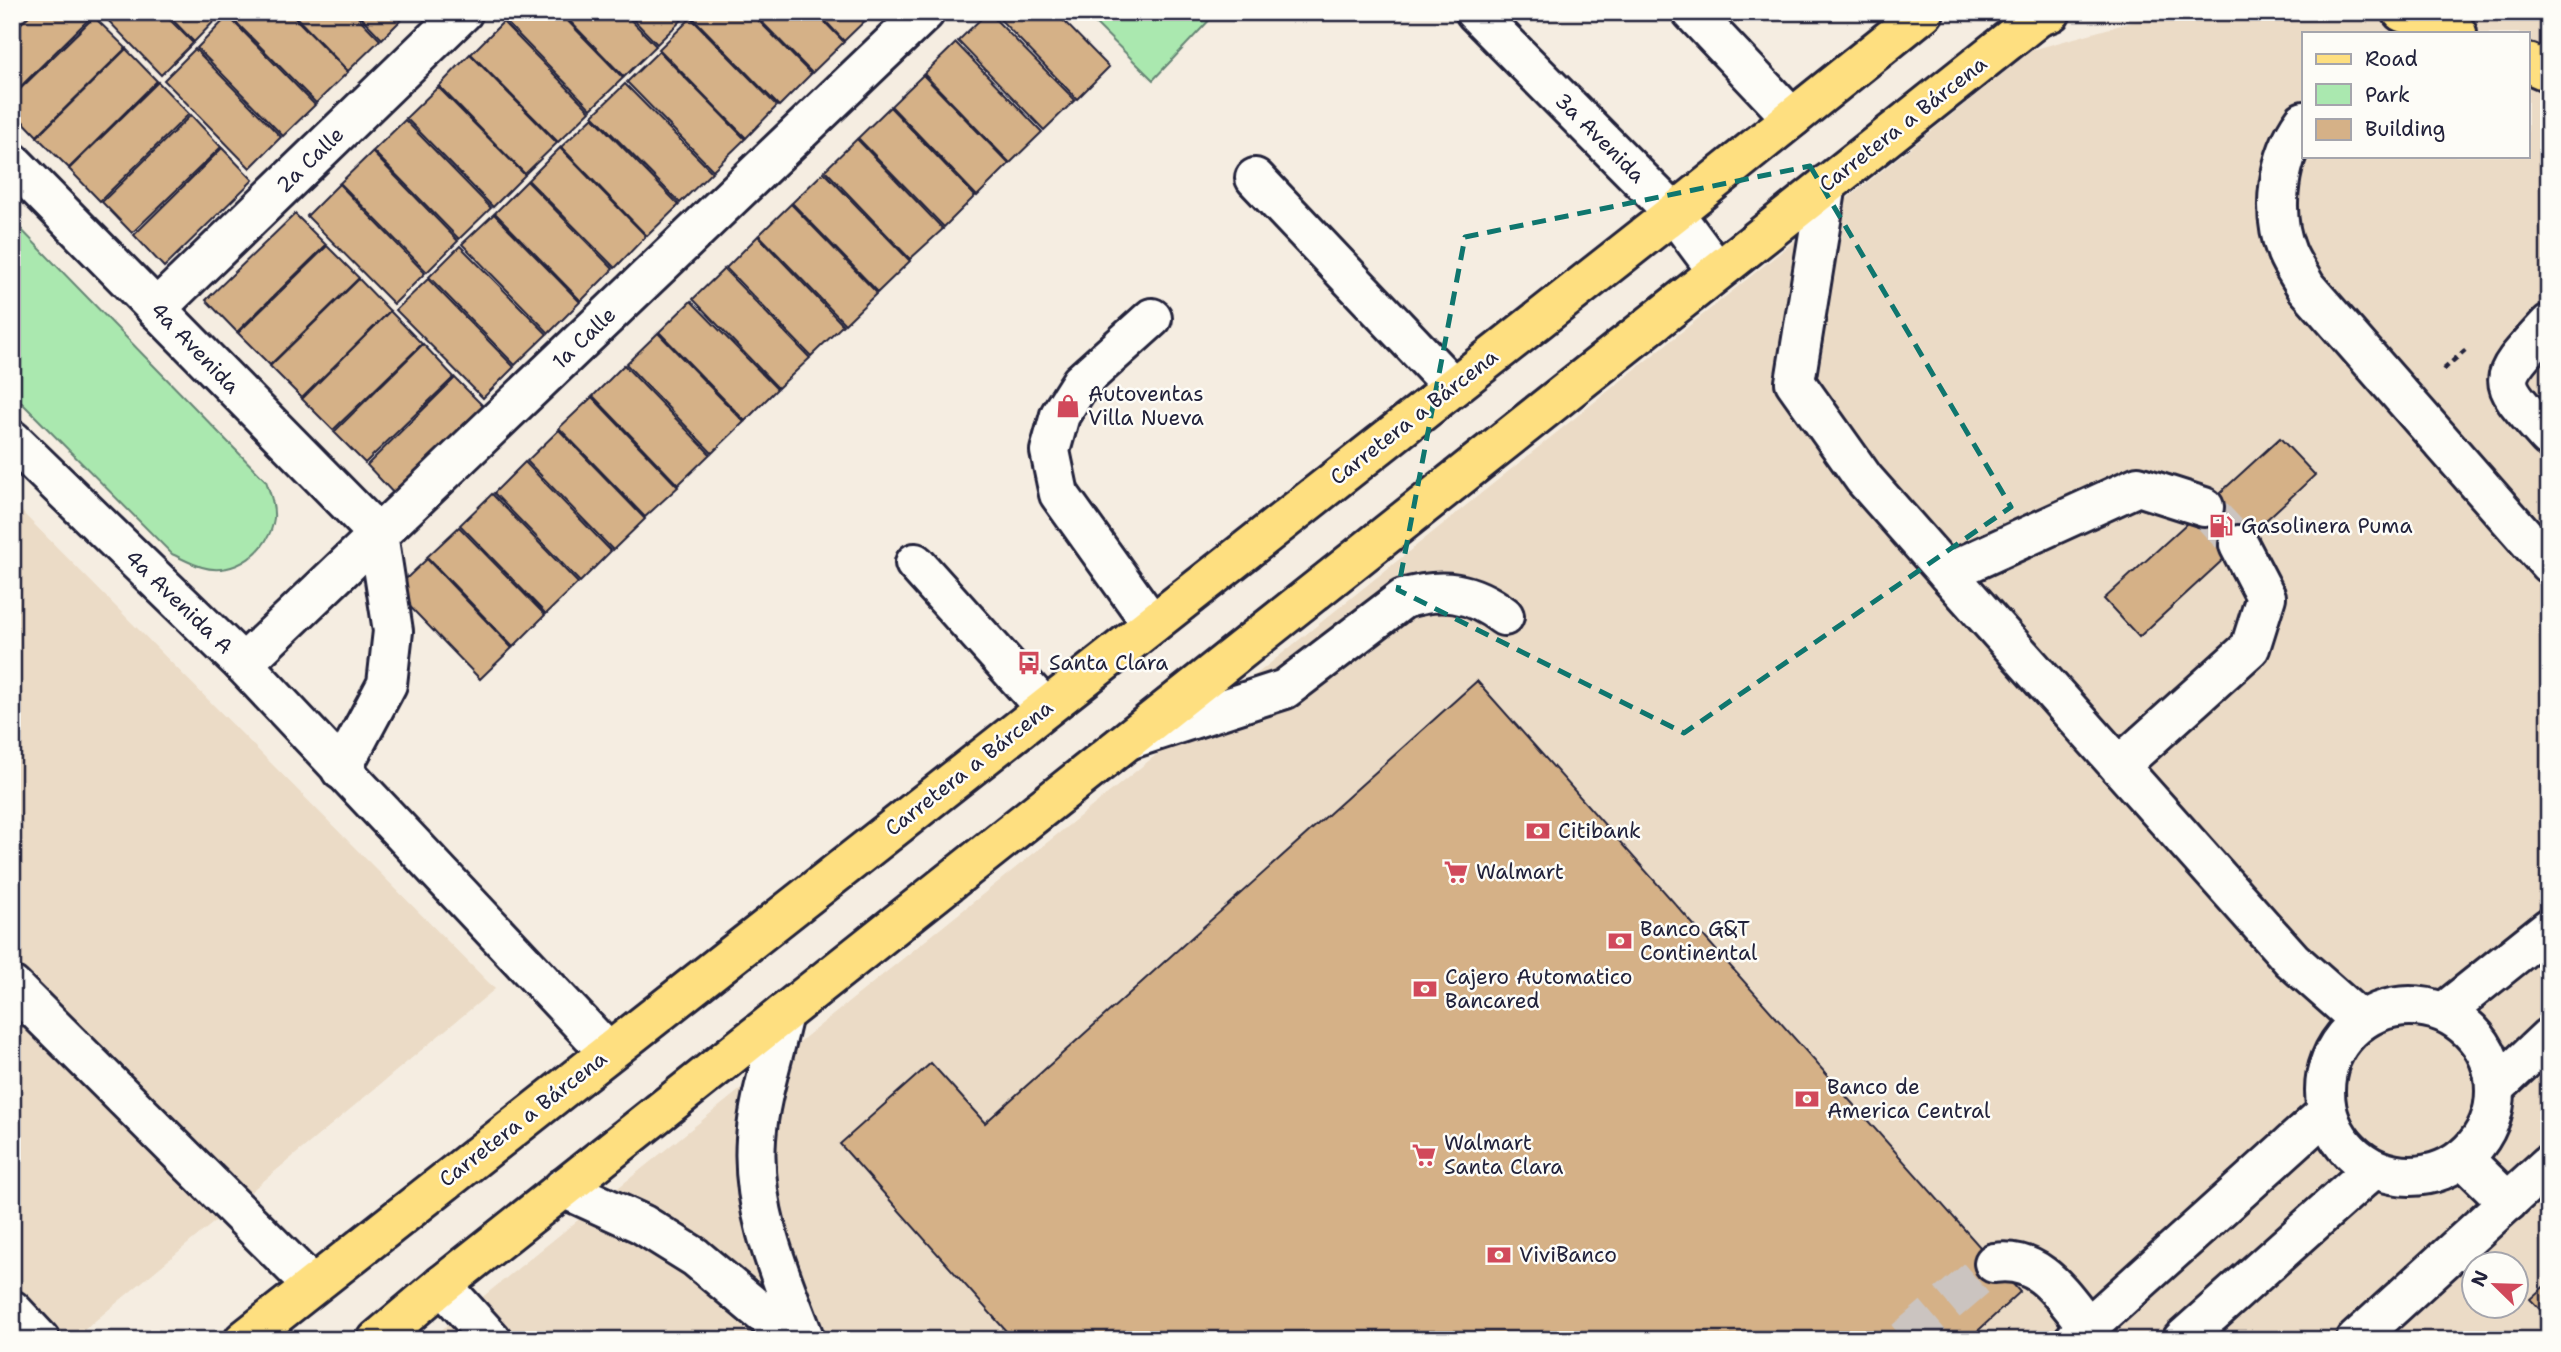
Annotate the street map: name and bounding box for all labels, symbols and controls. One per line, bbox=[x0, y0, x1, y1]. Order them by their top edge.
legend bbox=[2302, 32, 2530, 158]
text: Road bbox=[2365, 45, 2418, 73]
street label: Carretera a Bárcena bbox=[1813, 50, 1993, 198]
text: Park bbox=[2365, 81, 2410, 109]
street label: 3a Avenida bbox=[1549, 87, 1651, 189]
text: Building bbox=[2365, 115, 2445, 143]
street label: 2a Calle bbox=[270, 121, 350, 199]
street label: 4a Avenida bbox=[144, 296, 246, 400]
street label: 1a Calle bbox=[546, 301, 622, 375]
street label: Carretera a Bárcena bbox=[1324, 343, 1504, 491]
place label: Autoventas Villa Nueva bbox=[1088, 380, 1204, 432]
shop icon: Autoventas Villa Nueva bbox=[1054, 392, 1082, 420]
fuel station icon: Gasolinera Puma bbox=[2207, 512, 2235, 540]
place label: Gasolinera Puma bbox=[2241, 512, 2412, 540]
street label: 4a Avenida A bbox=[119, 544, 239, 660]
bus stop icon: Santa Clara bbox=[1015, 649, 1043, 677]
place label: Santa Clara bbox=[1049, 649, 1168, 677]
street label: Carretera a Bárcena bbox=[879, 694, 1059, 842]
bank icon: Citibank bbox=[1524, 817, 1552, 845]
place label: Citibank bbox=[1558, 817, 1641, 845]
supermarket icon: Walmart bbox=[1442, 858, 1470, 886]
place label: Walmart bbox=[1476, 858, 1564, 886]
place label: Banco G&T Continental bbox=[1640, 915, 1758, 967]
bank icon: Banco G&T Continental bbox=[1606, 927, 1634, 955]
place label: Cajero Automatico Bancared bbox=[1445, 963, 1633, 1015]
bank icon: Cajero Automatico Bancared bbox=[1411, 975, 1439, 1003]
street label: Carretera a Bárcena bbox=[433, 1045, 613, 1193]
place label: Banco de America Central bbox=[1827, 1073, 1991, 1125]
bank icon: Banco de America Central bbox=[1793, 1085, 1821, 1113]
place label: Walmart Santa Clara bbox=[1444, 1129, 1563, 1181]
supermarket icon: Walmart Santa Clara bbox=[1410, 1141, 1438, 1169]
bank icon: ViviBanco bbox=[1485, 1241, 1513, 1269]
place label: ViviBanco bbox=[1519, 1241, 1617, 1269]
north arrow bbox=[2460, 1250, 2530, 1320]
text: N bbox=[2465, 1267, 2494, 1290]

